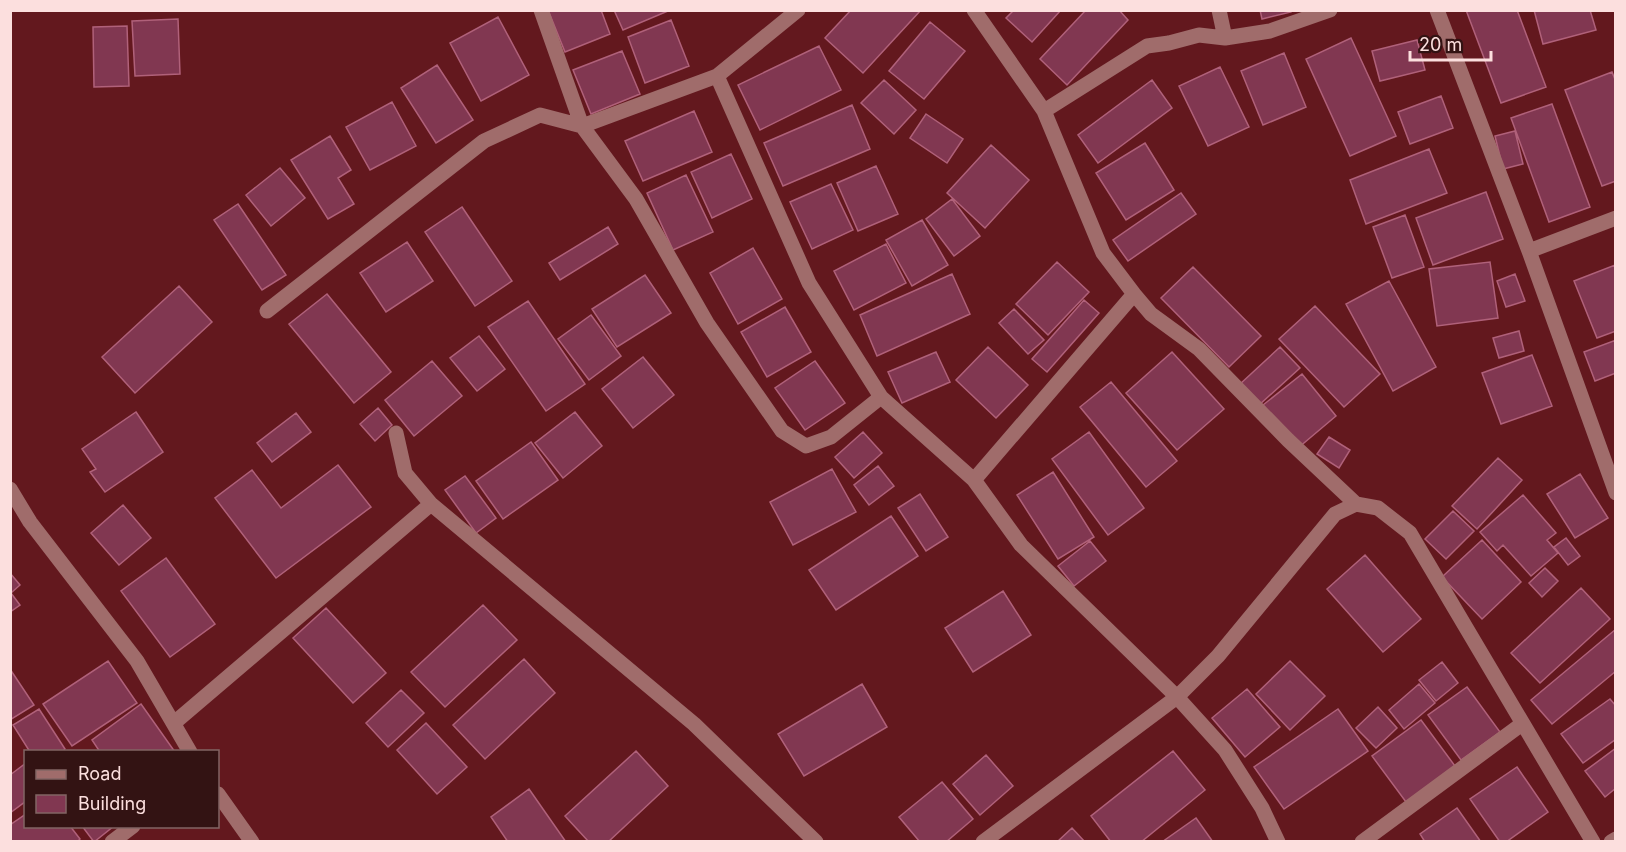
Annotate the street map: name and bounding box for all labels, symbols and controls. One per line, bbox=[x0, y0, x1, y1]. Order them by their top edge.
scale bar bbox=[1410, 24, 1491, 62]
text: 20 m bbox=[1419, 34, 1462, 55]
legend bbox=[24, 750, 219, 828]
text: Road bbox=[78, 763, 121, 784]
text: Building bbox=[78, 793, 146, 814]

